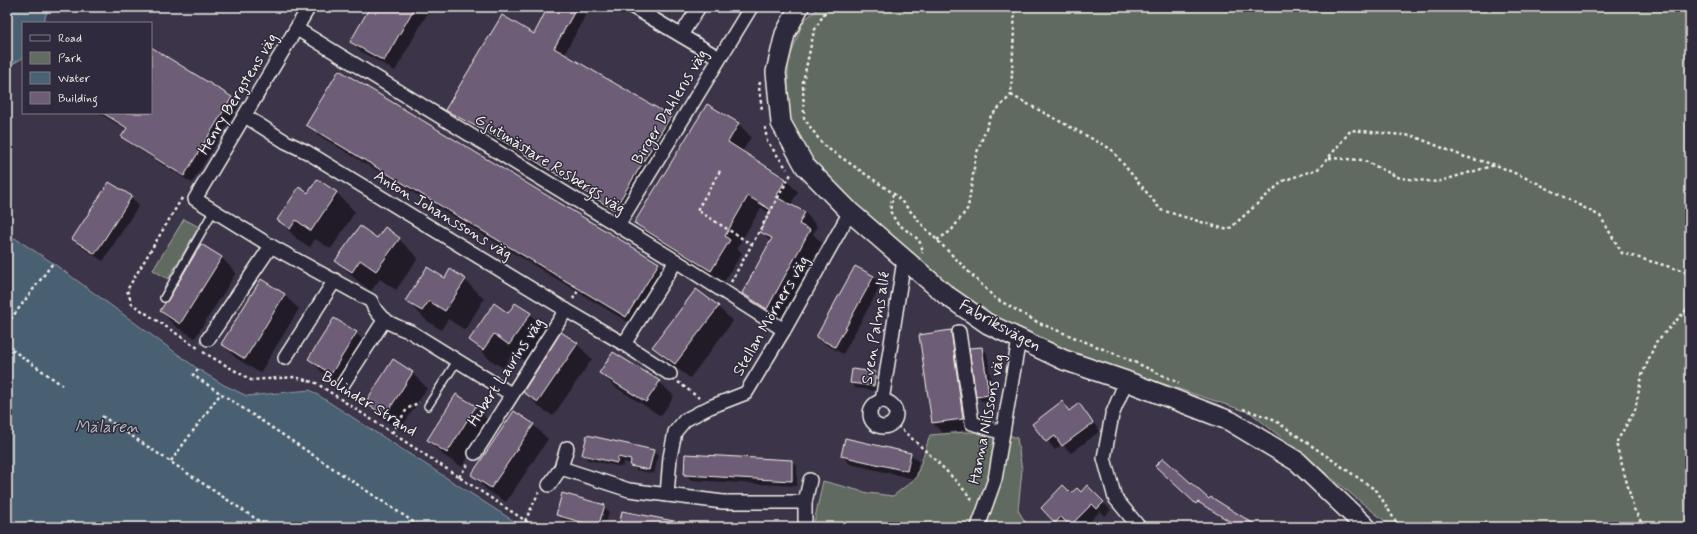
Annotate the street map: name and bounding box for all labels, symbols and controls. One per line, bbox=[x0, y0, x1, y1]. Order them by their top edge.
legend bbox=[22, 22, 152, 114]
street label: Henry Bergstens väg bbox=[193, 29, 283, 159]
text: Road bbox=[58, 31, 82, 47]
street label: Birger Dahlerus väg bbox=[627, 45, 714, 169]
text: Park bbox=[58, 51, 82, 67]
text: Water bbox=[58, 71, 90, 87]
text: Building bbox=[58, 91, 98, 108]
street label: Gjutmästare Rosbergs väg bbox=[470, 109, 629, 220]
street label: Anton Johanssons väg bbox=[370, 165, 516, 265]
street label: Stellan Mörners väg bbox=[728, 252, 814, 380]
street label: Sven Palms allé bbox=[857, 270, 895, 386]
street label: Fabriksvägen bbox=[955, 295, 1045, 357]
street label: Hubert Laurins väg bbox=[463, 313, 549, 431]
street label: Hanna Nilssons väg bbox=[964, 352, 1010, 486]
street label: Bolinder Strand bbox=[317, 366, 421, 442]
water label: Mälaren bbox=[75, 416, 140, 438]

